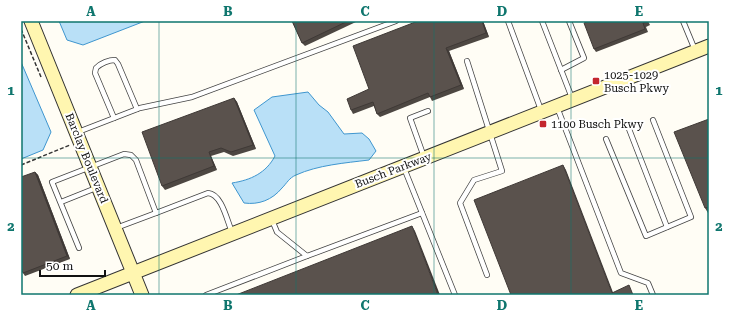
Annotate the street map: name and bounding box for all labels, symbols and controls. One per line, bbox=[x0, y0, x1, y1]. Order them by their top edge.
text: A bbox=[86, 4, 96, 19]
text: B bbox=[223, 4, 233, 19]
text: C bbox=[360, 4, 370, 19]
text: D bbox=[497, 4, 507, 19]
text: E bbox=[635, 4, 643, 19]
place label: 1025-1029 Busch Pkwy bbox=[604, 69, 670, 95]
marker: 1025-1029 Busch Pkwy bbox=[591, 76, 601, 86]
text: 1 bbox=[7, 83, 15, 98]
text: 1 bbox=[715, 83, 723, 98]
street label: Barclay Boulevard bbox=[63, 111, 111, 205]
place label: 1100 Busch Pkwy bbox=[551, 118, 644, 131]
marker: 1100 Busch Pkwy bbox=[538, 119, 548, 129]
street label: Busch Parkway bbox=[353, 150, 434, 191]
text: 2 bbox=[7, 219, 15, 234]
text: 2 bbox=[715, 219, 723, 234]
scale bar bbox=[40, 252, 105, 278]
text: 50 m bbox=[46, 259, 73, 273]
text: A bbox=[86, 298, 96, 313]
text: B bbox=[223, 298, 233, 313]
text: C bbox=[360, 298, 370, 313]
text: D bbox=[497, 298, 507, 313]
text: E bbox=[635, 298, 643, 313]

